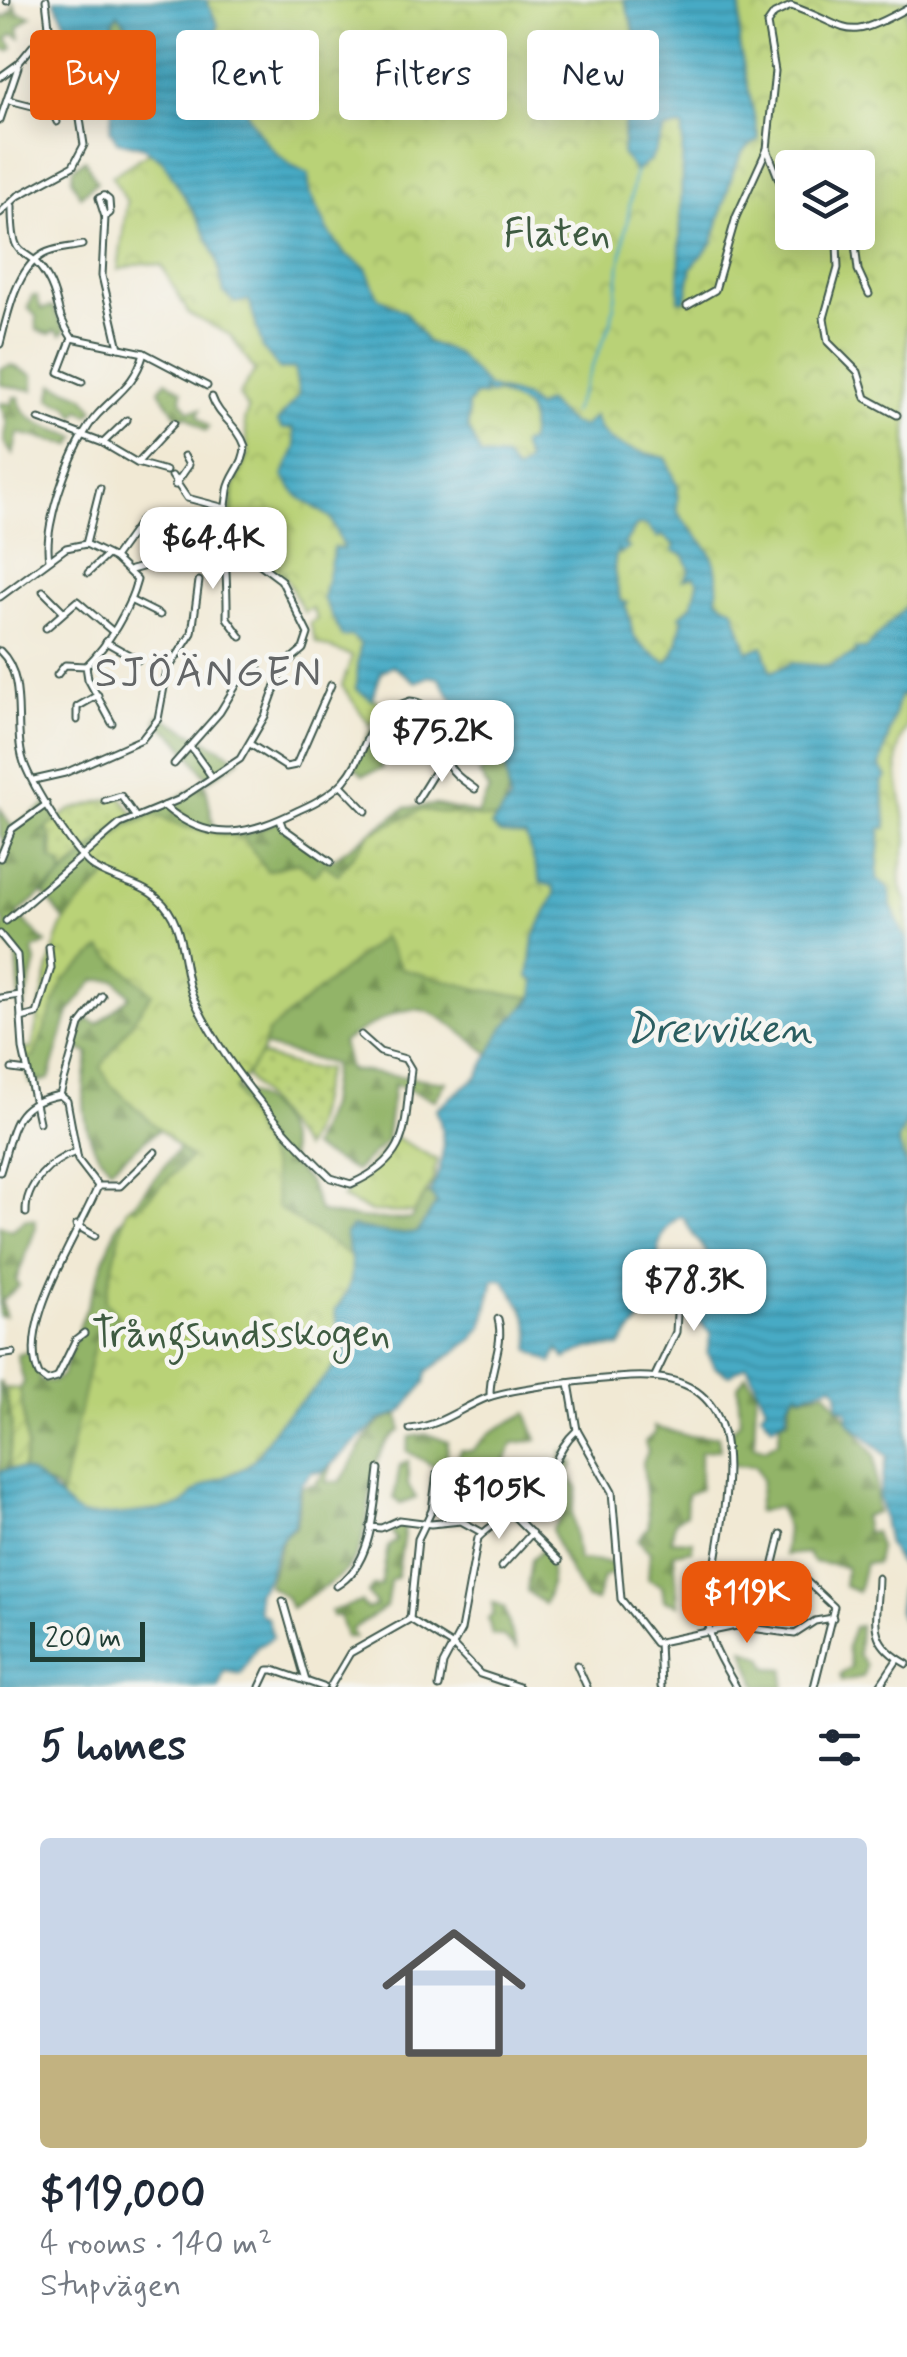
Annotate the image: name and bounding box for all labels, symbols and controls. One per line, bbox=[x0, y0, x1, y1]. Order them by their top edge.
chip: Buy bbox=[30, 30, 156, 120]
chip: Rent bbox=[176, 30, 319, 120]
chip: Filters bbox=[339, 30, 507, 120]
chip: New bbox=[527, 30, 659, 120]
map controls bbox=[775, 150, 875, 250]
button: layers bbox=[775, 150, 875, 250]
park label: Flaten bbox=[503, 209, 611, 261]
pin: $64.4K bbox=[132, 507, 294, 592]
text: $64.4K bbox=[162, 518, 264, 560]
district label: SJÖÄNGEN bbox=[94, 647, 324, 702]
pin: $75.2K bbox=[361, 700, 523, 785]
text: $75.2K bbox=[392, 711, 492, 753]
water label: Drevviken bbox=[625, 1003, 813, 1058]
pin: $78.3K bbox=[613, 1249, 775, 1334]
text: $78.3K bbox=[644, 1260, 744, 1302]
park label: Trångsundsskogen bbox=[92, 1309, 390, 1365]
pin: $105K bbox=[429, 1457, 569, 1542]
text: $105K bbox=[453, 1468, 545, 1510]
pin: $119K bbox=[677, 1561, 817, 1646]
text: $119K bbox=[704, 1572, 790, 1614]
scale bar bbox=[30, 1617, 145, 1662]
text: 200 m bbox=[45, 1621, 121, 1658]
text: 5 homes bbox=[40, 1720, 186, 1775]
icon: filters bbox=[812, 1720, 867, 1775]
icon: home bbox=[364, 1903, 544, 2083]
text: $119,000 bbox=[40, 2168, 205, 2223]
text: 4 rooms · 140 m² bbox=[40, 2223, 272, 2265]
text: Stupvägen bbox=[40, 2265, 181, 2307]

